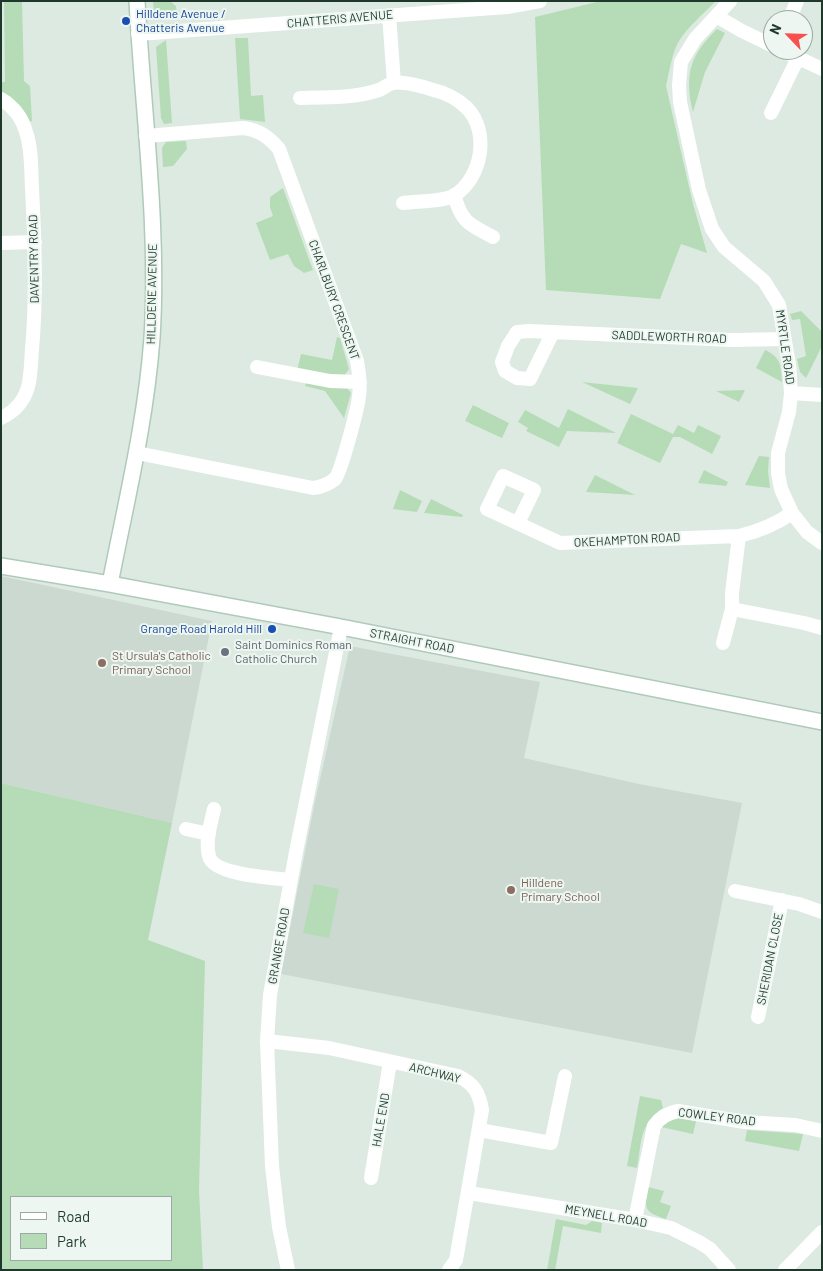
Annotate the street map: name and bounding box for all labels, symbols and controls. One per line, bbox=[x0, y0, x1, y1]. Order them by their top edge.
place label: Hilldene Avenue / Chatteris Avenue bbox=[136, 7, 226, 35]
street label: CHATTERIS AVENUE bbox=[286, 7, 394, 31]
north arrow bbox=[763, 10, 813, 60]
marker: Hilldene Avenue / Chatteris Avenue bbox=[120, 15, 132, 27]
text: N bbox=[765, 21, 784, 37]
street label: DAVENTRY ROAD bbox=[26, 214, 42, 304]
street label: CHARLBURY CRESCENT bbox=[306, 238, 362, 362]
street label: HILLDENE AVENUE bbox=[144, 243, 160, 345]
street label: MYRTLE ROAD bbox=[773, 309, 797, 385]
street label: SADDLEWORTH ROAD bbox=[611, 328, 727, 346]
street label: OKEHAMPTON ROAD bbox=[573, 530, 681, 550]
place label: Grange Road Harold Hill bbox=[141, 622, 262, 636]
marker: Grange Road Harold Hill bbox=[266, 623, 278, 635]
street label: STRAIGHT ROAD bbox=[369, 626, 455, 656]
place label: Saint Dominics Roman Catholic Church bbox=[235, 638, 352, 666]
marker: Saint Dominics Roman Catholic Church bbox=[219, 646, 231, 658]
place label: St Ursula's Catholic Primary School bbox=[112, 649, 211, 677]
marker: St Ursula's Catholic Primary School bbox=[96, 657, 108, 669]
place label: Hilldene Primary School bbox=[521, 876, 600, 904]
marker: Hilldene Primary School bbox=[505, 884, 517, 896]
street label: GRANGE ROAD bbox=[265, 907, 293, 985]
street label: SHERIDAN CLOSE bbox=[754, 912, 786, 1006]
street label: ARCHWAY bbox=[408, 1060, 462, 1086]
street label: HALE END bbox=[369, 1092, 393, 1148]
street label: COWLEY ROAD bbox=[677, 1105, 757, 1129]
legend bbox=[10, 1196, 172, 1261]
street label: MEYNELL ROAD bbox=[564, 1202, 648, 1230]
text: Road bbox=[57, 1207, 90, 1225]
text: Park bbox=[57, 1232, 86, 1250]

